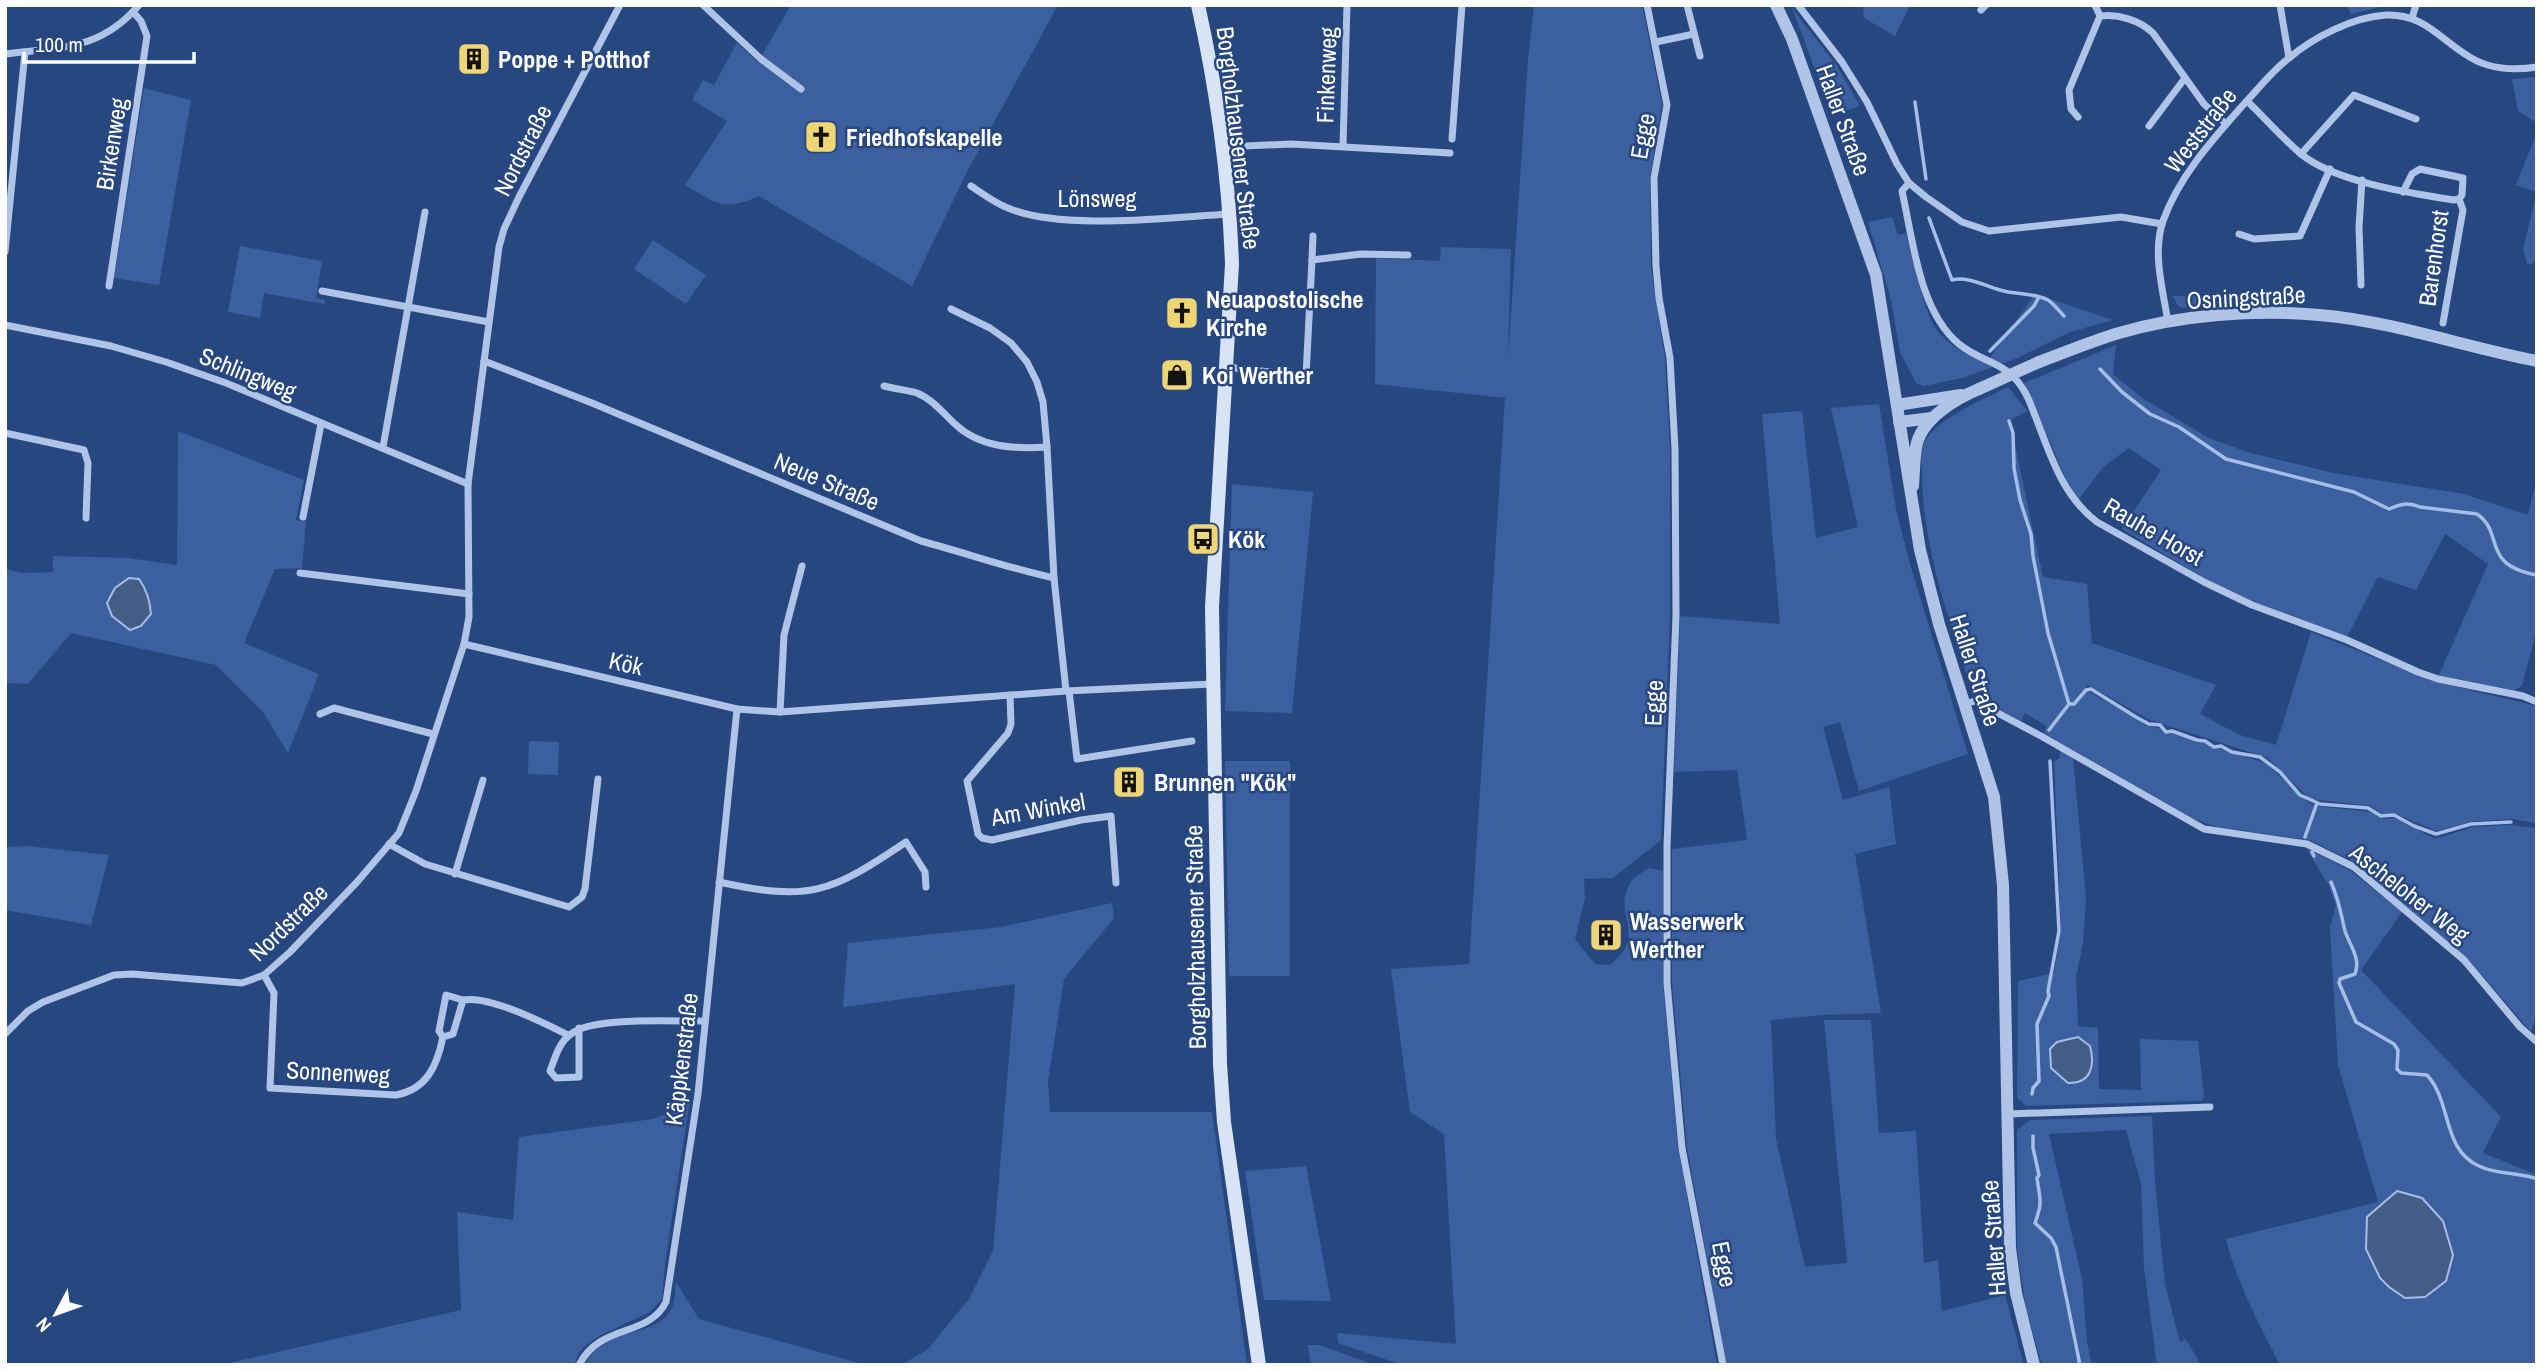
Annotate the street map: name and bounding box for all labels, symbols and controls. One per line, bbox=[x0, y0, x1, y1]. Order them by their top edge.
scale bar bbox=[24, 21, 194, 65]
street label: Borgholzhausener Straße bbox=[1209, 25, 1269, 251]
street label: Finkenweg bbox=[1308, 26, 1344, 124]
text: 100 m bbox=[35, 30, 83, 59]
building icon: Poppe + Potthof bbox=[455, 40, 493, 78]
place label: Poppe + Potthof bbox=[498, 43, 650, 75]
street label: Haller Straße bbox=[1809, 60, 1879, 180]
street label: Weststraße bbox=[2157, 81, 2243, 179]
street label: Birkenweg bbox=[88, 96, 134, 192]
street label: Nordstraße bbox=[485, 99, 559, 201]
street label: Egge bbox=[1622, 111, 1662, 161]
church icon: Friedhofskapelle bbox=[802, 118, 840, 156]
place label: Friedhofskapelle bbox=[846, 121, 1002, 153]
street label: Lönsweg bbox=[1058, 182, 1136, 214]
street label: Barenhorst bbox=[2410, 208, 2456, 308]
street label: Osningstraße bbox=[2186, 278, 2306, 316]
place label: Neuapostolische Kirche bbox=[1206, 283, 1364, 343]
church icon: Neuapostolische Kirche bbox=[1163, 294, 1201, 332]
street label: Schlingweg bbox=[195, 339, 301, 407]
shop icon: Koi Werther bbox=[1158, 356, 1196, 394]
place label: Koi Werther bbox=[1202, 359, 1314, 391]
street label: Neue Straße bbox=[769, 444, 885, 518]
street label: Rauhe Horst bbox=[2098, 490, 2210, 573]
bus stop icon: Kök bbox=[1184, 520, 1222, 558]
place label: Kök bbox=[1228, 523, 1265, 555]
street label: Haller Straße bbox=[1943, 610, 2009, 730]
street label: Kök bbox=[606, 644, 646, 682]
street label: Egge bbox=[1636, 679, 1670, 727]
building icon: Brunnen "Kök" bbox=[1110, 763, 1148, 801]
place label: Brunnen "Kök" bbox=[1154, 766, 1296, 798]
street label: Am Winkel bbox=[987, 785, 1088, 833]
street label: Borgholzhausener Straße bbox=[1177, 825, 1213, 1049]
street label: Ascheloher Weg bbox=[2343, 835, 2477, 950]
street label: Nordstraße bbox=[241, 876, 335, 968]
place label: Wasserwerk Werther bbox=[1630, 905, 1744, 965]
building icon: Wasserwerk Werther bbox=[1587, 916, 1625, 954]
street label: Käppkenstraße bbox=[657, 991, 705, 1127]
street label: Sonnenweg bbox=[285, 1053, 391, 1091]
street label: Haller Straße bbox=[1973, 1179, 2013, 1297]
street label: Egge bbox=[1705, 1238, 1745, 1290]
north arrow bbox=[21, 1279, 91, 1349]
text: N bbox=[30, 1312, 57, 1338]

